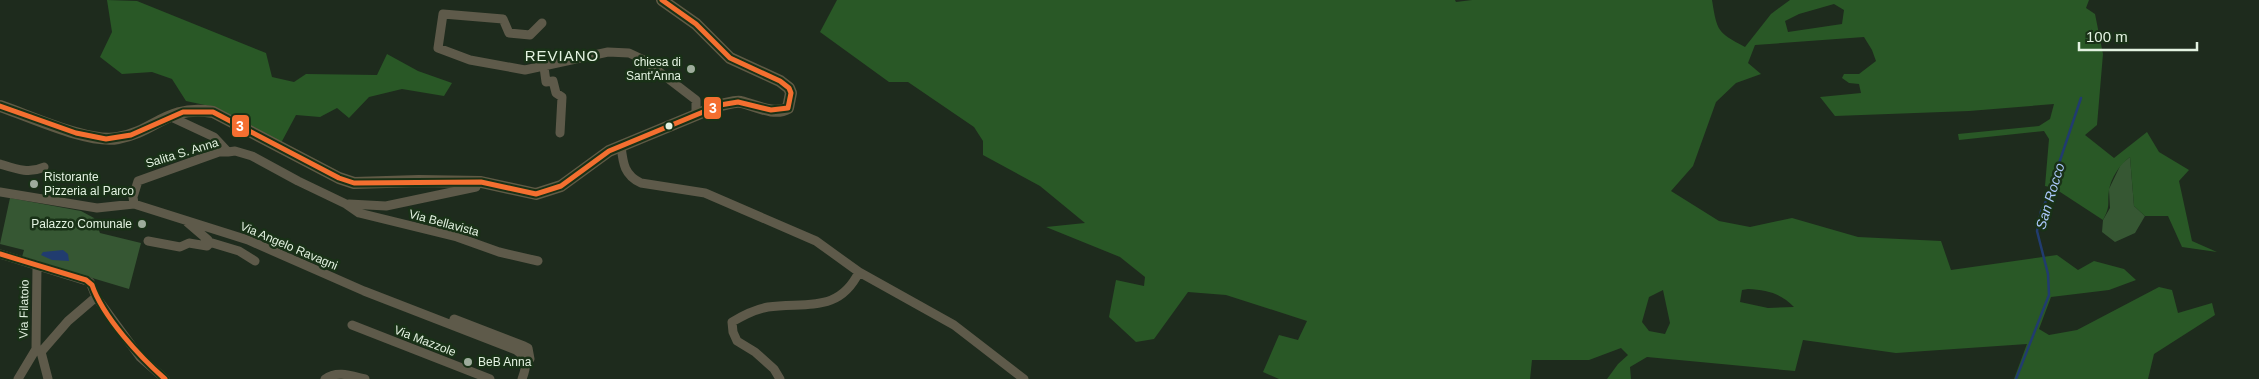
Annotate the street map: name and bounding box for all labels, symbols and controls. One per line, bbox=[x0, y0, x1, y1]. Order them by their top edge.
scale bar bbox=[2079, 20, 2196, 52]
text: 100 m bbox=[2086, 28, 2128, 45]
district label: REVIANO bbox=[525, 47, 599, 64]
place label: chiesa di Sant'Anna bbox=[626, 55, 681, 83]
marker: chiesa di Sant'Anna bbox=[685, 63, 697, 75]
line badge: 3 bbox=[703, 96, 722, 120]
text: 3 bbox=[709, 100, 717, 116]
line badge: 3 bbox=[231, 114, 250, 138]
text: 3 bbox=[236, 118, 244, 134]
unlabelled marker bbox=[664, 121, 674, 131]
street label: Salita S. Anna bbox=[144, 135, 220, 171]
water label: San Rocco bbox=[2032, 161, 2068, 231]
place label: Ristorante Pizzeria al Parco bbox=[44, 170, 134, 198]
marker: Ristorante Pizzeria al Parco bbox=[28, 178, 40, 190]
street label: Via Bellavista bbox=[407, 207, 481, 239]
place label: Palazzo Comunale bbox=[31, 217, 132, 231]
marker: Palazzo Comunale bbox=[136, 218, 148, 230]
street label: Via Angelo Ravagni bbox=[238, 219, 340, 273]
street label: Via Filatoio bbox=[16, 279, 32, 339]
street label: Via Mazzole bbox=[392, 323, 458, 359]
place label: BeB Anna bbox=[478, 355, 532, 369]
marker: BeB Anna bbox=[462, 356, 474, 368]

